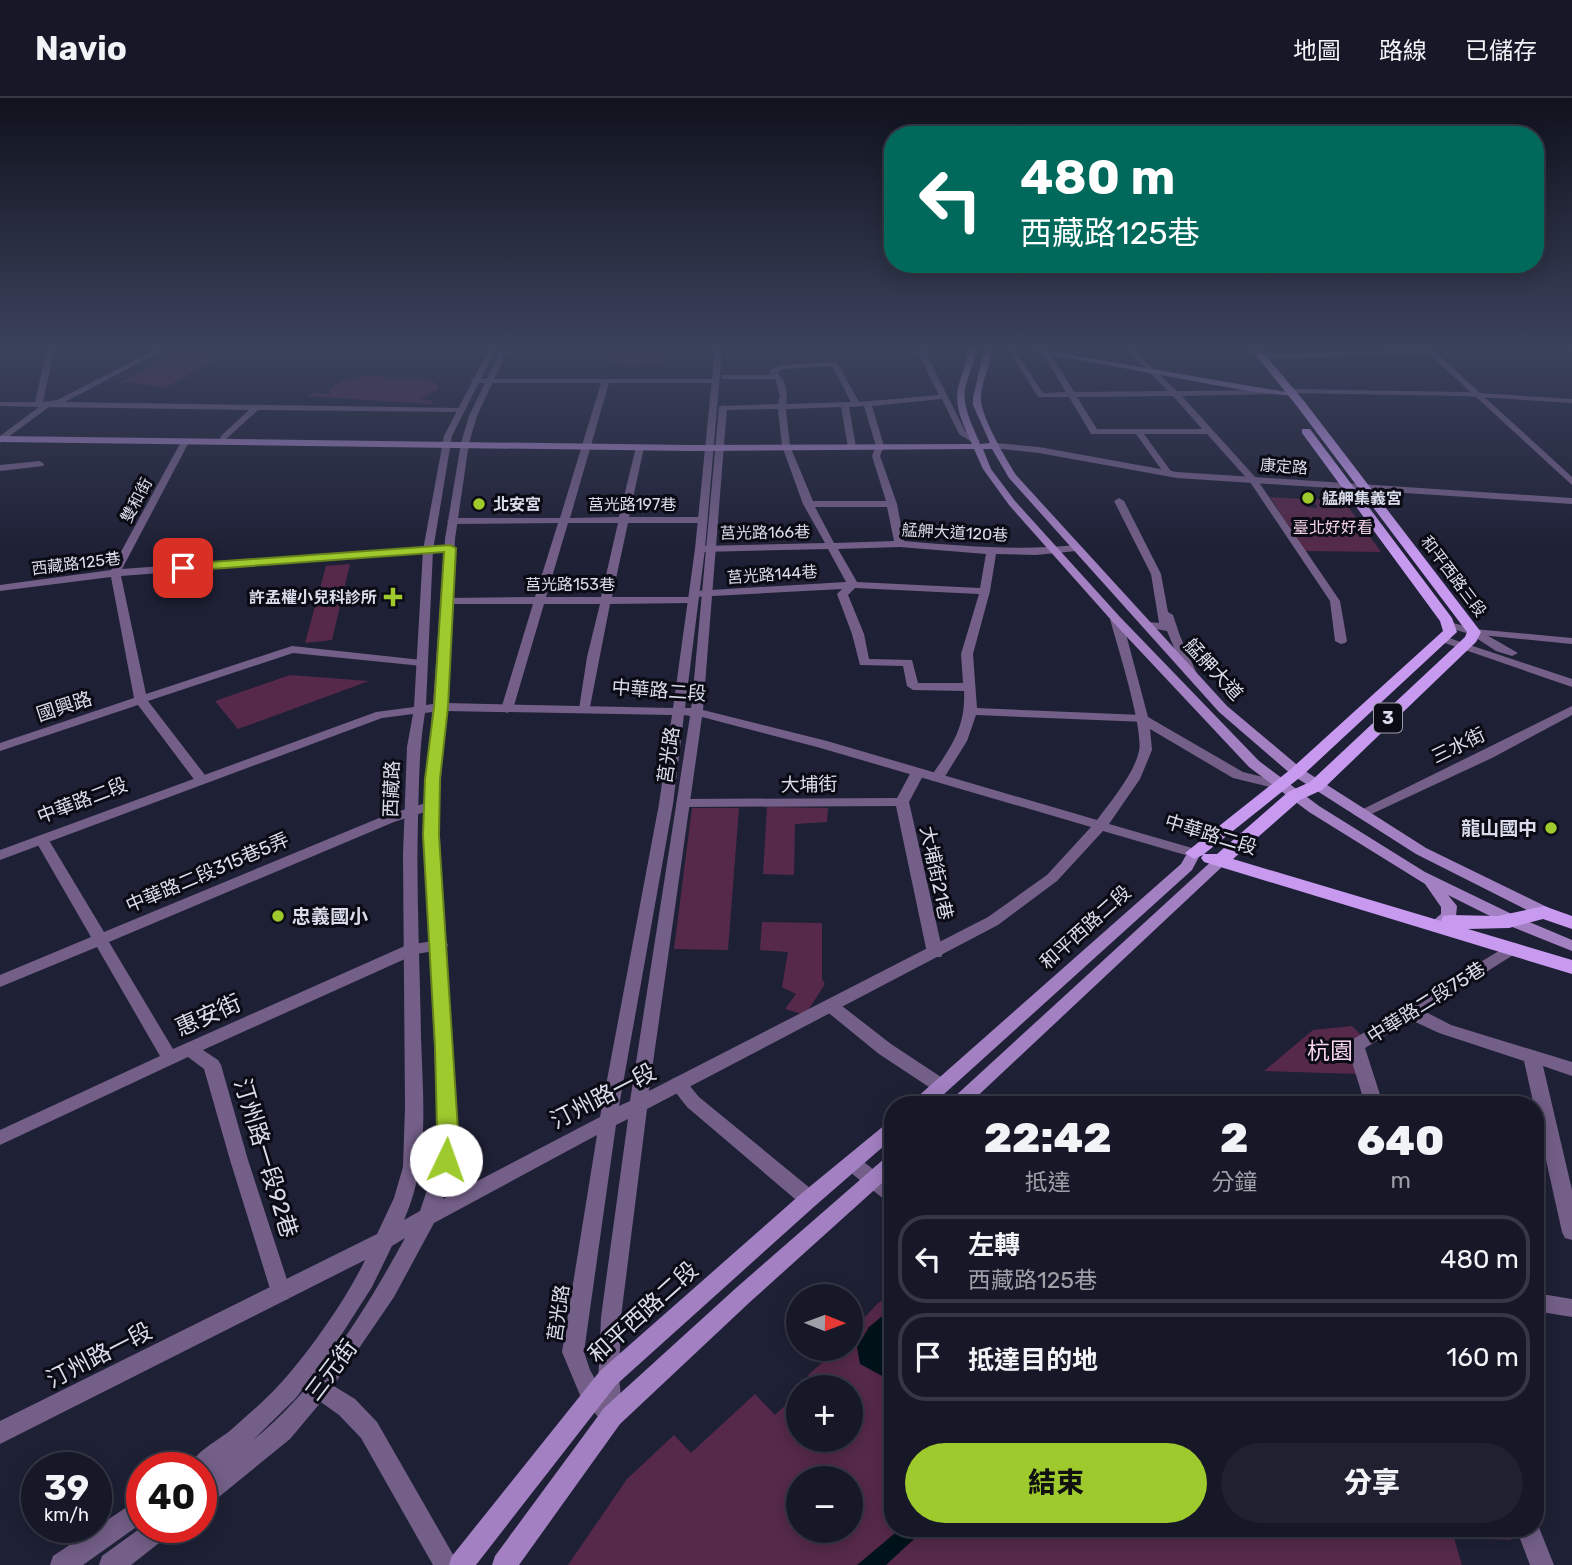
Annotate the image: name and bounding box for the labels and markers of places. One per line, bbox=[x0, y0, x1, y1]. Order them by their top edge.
place label: 艋舺集義宮 bbox=[1322, 489, 1402, 508]
marker: 艋舺集義宮 bbox=[1300, 490, 1316, 506]
place label: 北安宮 bbox=[493, 495, 541, 514]
marker: 北安宮 bbox=[471, 496, 487, 512]
pin bbox=[153, 538, 213, 598]
marker: 許孟權小兒科診所 bbox=[383, 587, 403, 607]
place label: 許孟權小兒科診所 bbox=[249, 588, 377, 607]
place label: 龍山國中 bbox=[1461, 817, 1537, 840]
marker: 龍山國中 bbox=[1543, 820, 1559, 836]
place label: 忠義國小 bbox=[292, 905, 368, 928]
marker: 忠義國小 bbox=[270, 908, 286, 924]

